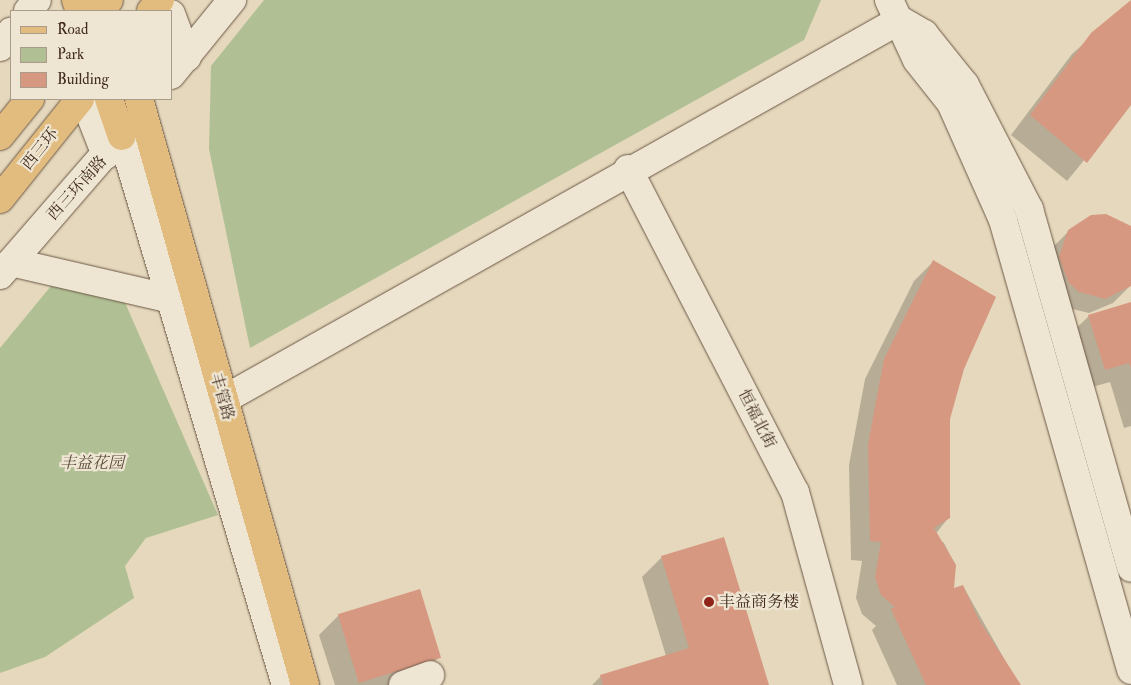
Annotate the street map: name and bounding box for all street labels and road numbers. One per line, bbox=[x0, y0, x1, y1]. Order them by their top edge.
street label: 西三环 bbox=[17, 124, 63, 174]
street label: 西三环南路 bbox=[43, 152, 111, 224]
street label: 丰管路 bbox=[206, 371, 238, 423]
street label: 恒福北街 bbox=[734, 386, 780, 452]

